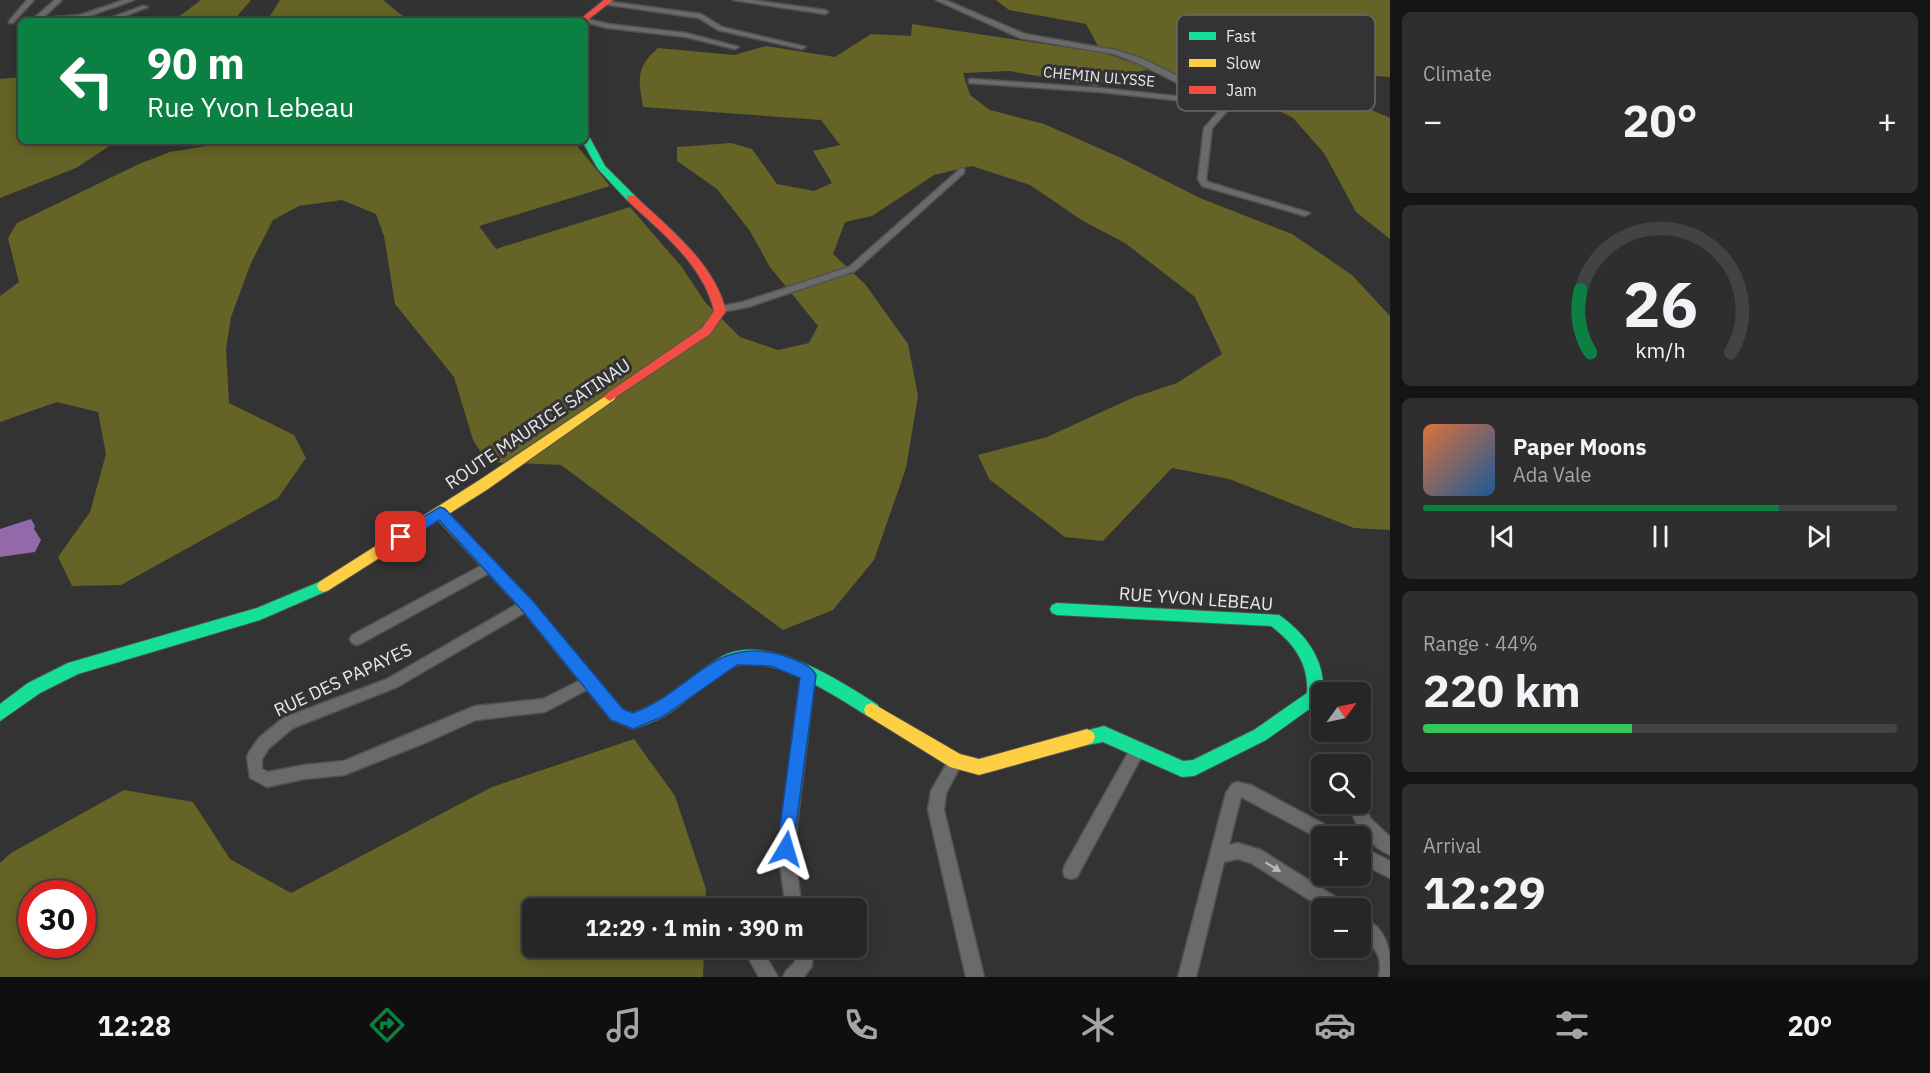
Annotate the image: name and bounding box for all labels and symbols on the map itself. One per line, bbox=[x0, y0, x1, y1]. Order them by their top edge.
legend bbox=[1177, 15, 1375, 111]
text: Fast bbox=[1226, 26, 1256, 46]
text: Slow bbox=[1226, 53, 1261, 73]
street label: CHEMIN ULYSSE bbox=[1042, 62, 1156, 91]
text: Jam bbox=[1226, 80, 1257, 100]
street label: ROUTE MAURICE SATINAU bbox=[441, 353, 635, 494]
pin bbox=[375, 511, 426, 562]
street label: RUE YVON LEBEAU bbox=[1118, 582, 1274, 615]
street label: RUE DES PAPAYES bbox=[270, 638, 415, 722]
north arrow bbox=[1311, 682, 1371, 742]
position arrow bbox=[754, 817, 818, 881]
one-way arrow bbox=[1265, 862, 1281, 873]
speed limit sign: 30 bbox=[18, 880, 96, 958]

